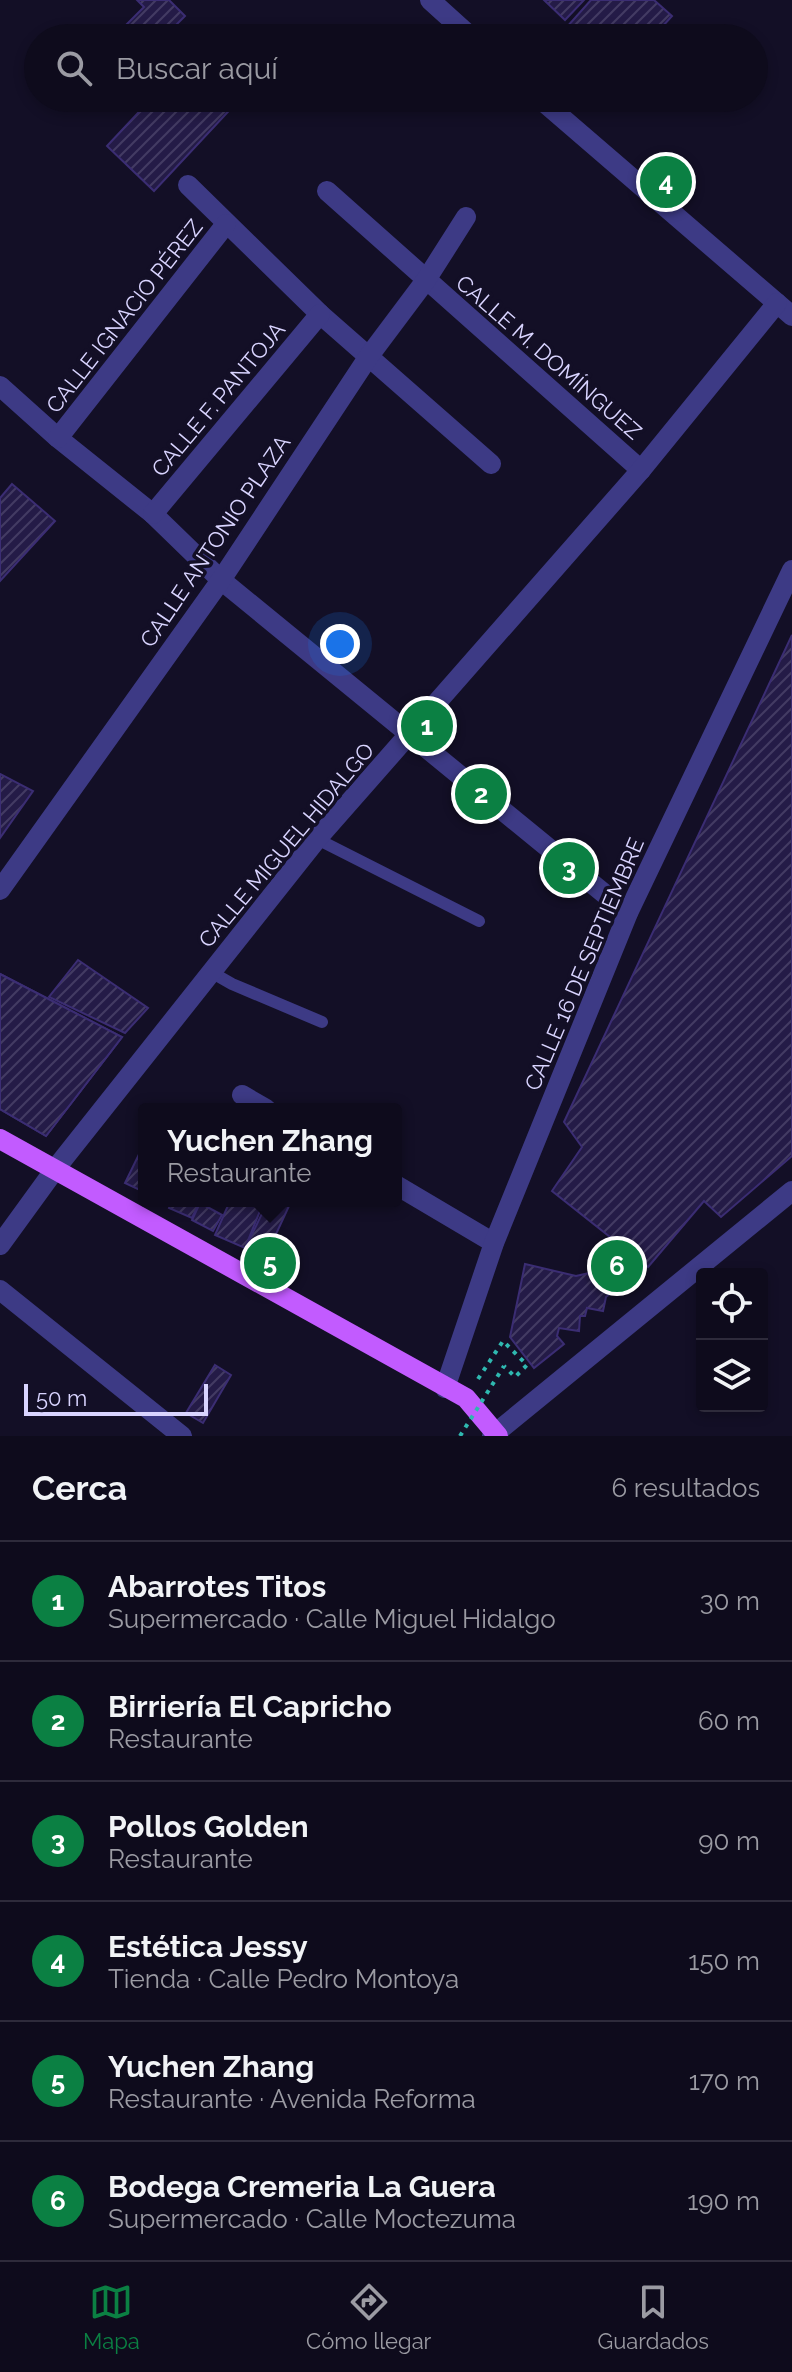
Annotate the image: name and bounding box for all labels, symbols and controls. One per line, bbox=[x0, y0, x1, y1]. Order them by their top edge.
search box bbox=[24, 24, 768, 112]
icon: search bbox=[52, 46, 96, 90]
text: Buscar aquí bbox=[116, 51, 278, 86]
pin: 4 bbox=[640, 152, 692, 212]
street label: CALLE IGNACIO PÉREZ bbox=[40, 214, 208, 418]
street label: CALLE M. DOMÍNGUEZ bbox=[451, 269, 647, 445]
street label: CALLE F. PANTOJA bbox=[146, 316, 290, 481]
street label: CALLE ANTONIO PLAZA bbox=[134, 430, 296, 652]
your location bbox=[320, 624, 360, 664]
pin: 1 bbox=[401, 696, 453, 756]
street label: CALLE MIGUEL HIDALGO bbox=[193, 737, 379, 953]
pin: 2 bbox=[455, 764, 507, 824]
street label: CALLE 16 DE SEPTIEMBRE bbox=[519, 834, 649, 1094]
pin: 3 bbox=[543, 838, 595, 898]
popup bbox=[138, 1103, 402, 1207]
text: Yuchen Zhang bbox=[167, 1123, 373, 1158]
text: Restaurante bbox=[167, 1158, 312, 1188]
pin: 5 bbox=[244, 1233, 296, 1293]
pin: 6 bbox=[591, 1236, 643, 1296]
map controls bbox=[696, 1268, 768, 1412]
button: locate bbox=[696, 1268, 768, 1340]
button: layers bbox=[696, 1340, 768, 1412]
scale bar bbox=[24, 1380, 208, 1416]
text: 50 m bbox=[36, 1385, 87, 1411]
text: Cerca bbox=[32, 1468, 127, 1508]
text: 6 resultados bbox=[612, 1473, 760, 1503]
text: Abarrotes Titos bbox=[108, 1569, 326, 1604]
text: 1 bbox=[52, 1586, 64, 1616]
text: 30 m bbox=[700, 1586, 760, 1616]
text: Supermercado · Calle Miguel Hidalgo bbox=[108, 1604, 556, 1634]
text: Birriería El Capricho bbox=[108, 1689, 392, 1724]
text: 2 bbox=[51, 1706, 65, 1736]
text: 60 m bbox=[698, 1706, 760, 1736]
text: Restaurante bbox=[108, 1724, 253, 1754]
text: Pollos Golden bbox=[108, 1809, 309, 1844]
text: 3 bbox=[51, 1826, 65, 1856]
text: 90 m bbox=[698, 1826, 760, 1856]
text: Restaurante bbox=[108, 1844, 253, 1874]
text: Estética Jessy bbox=[108, 1929, 308, 1964]
text: 4 bbox=[51, 1946, 65, 1976]
text: 150 m bbox=[688, 1946, 760, 1976]
text: Tienda · Calle Pedro Montoya bbox=[108, 1964, 459, 1994]
text: Yuchen Zhang bbox=[108, 2049, 314, 2084]
text: 5 bbox=[51, 2066, 65, 2096]
text: 170 m bbox=[689, 2066, 760, 2096]
text: Restaurante · Avenida Reforma bbox=[108, 2084, 476, 2114]
text: Bodega Cremeria La Guera bbox=[108, 2169, 496, 2204]
text: 6 bbox=[50, 2186, 66, 2216]
text: 190 m bbox=[687, 2186, 760, 2216]
text: Supermercado · Calle Moctezuma bbox=[108, 2204, 516, 2234]
tab: Mapa bbox=[83, 2280, 140, 2354]
tab: Cómo llegar bbox=[306, 2280, 431, 2354]
tab: Guardados bbox=[598, 2280, 709, 2354]

